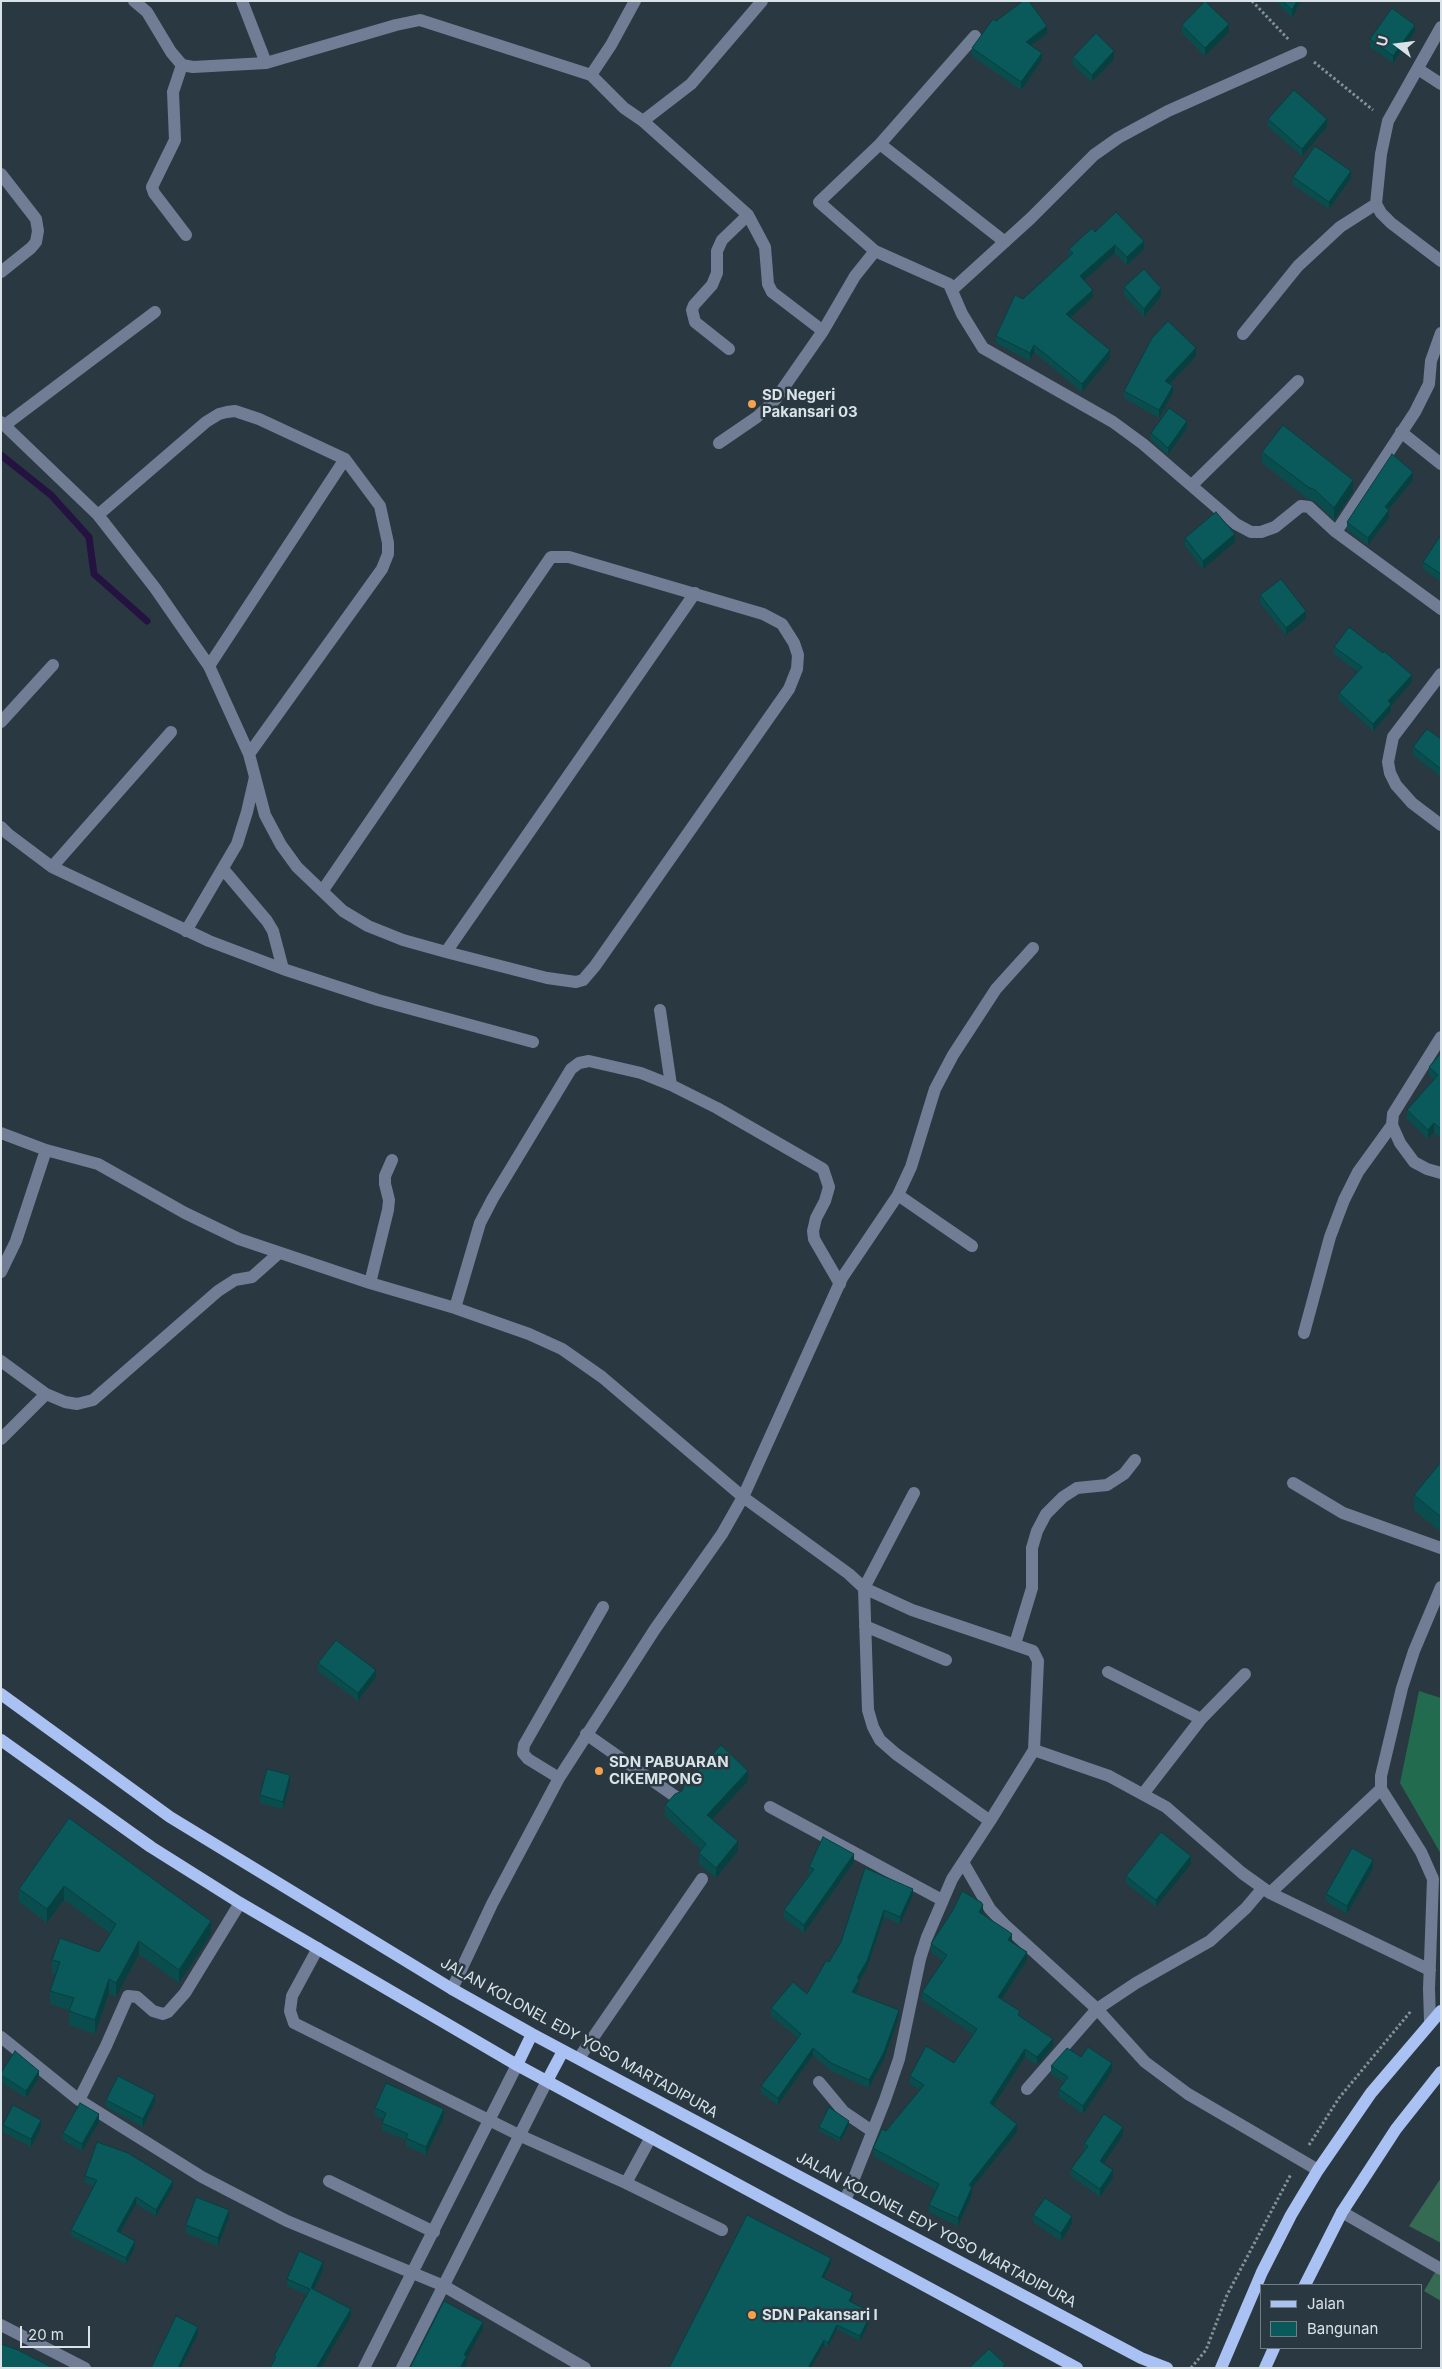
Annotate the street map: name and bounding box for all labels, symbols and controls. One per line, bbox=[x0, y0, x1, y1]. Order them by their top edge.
north arrow bbox=[1372, 20, 1422, 70]
text: U bbox=[1372, 34, 1392, 48]
place label: SD Negeri Pakansari 03 bbox=[762, 386, 858, 421]
marker: SD Negeri Pakansari 03 bbox=[746, 398, 758, 410]
place label: SDN PABUARAN CIKEMPONG bbox=[609, 1753, 729, 1788]
marker: SDN PABUARAN CIKEMPONG bbox=[593, 1765, 605, 1777]
street label: JALAN KOLONEL EDY YOSO MARTADIPURA bbox=[437, 1954, 721, 2122]
street label: JALAN KOLONEL EDY YOSO MARTADIPURA bbox=[793, 2148, 1079, 2312]
legend bbox=[1260, 2284, 1422, 2349]
text: Jalan bbox=[1307, 2294, 1345, 2313]
place label: SDN Pakansari I bbox=[762, 2306, 878, 2324]
marker: SDN Pakansari I bbox=[746, 2309, 758, 2321]
scale bar bbox=[22, 2316, 92, 2348]
text: Bangunan bbox=[1307, 2319, 1378, 2338]
text: 20 m bbox=[28, 2325, 64, 2344]

